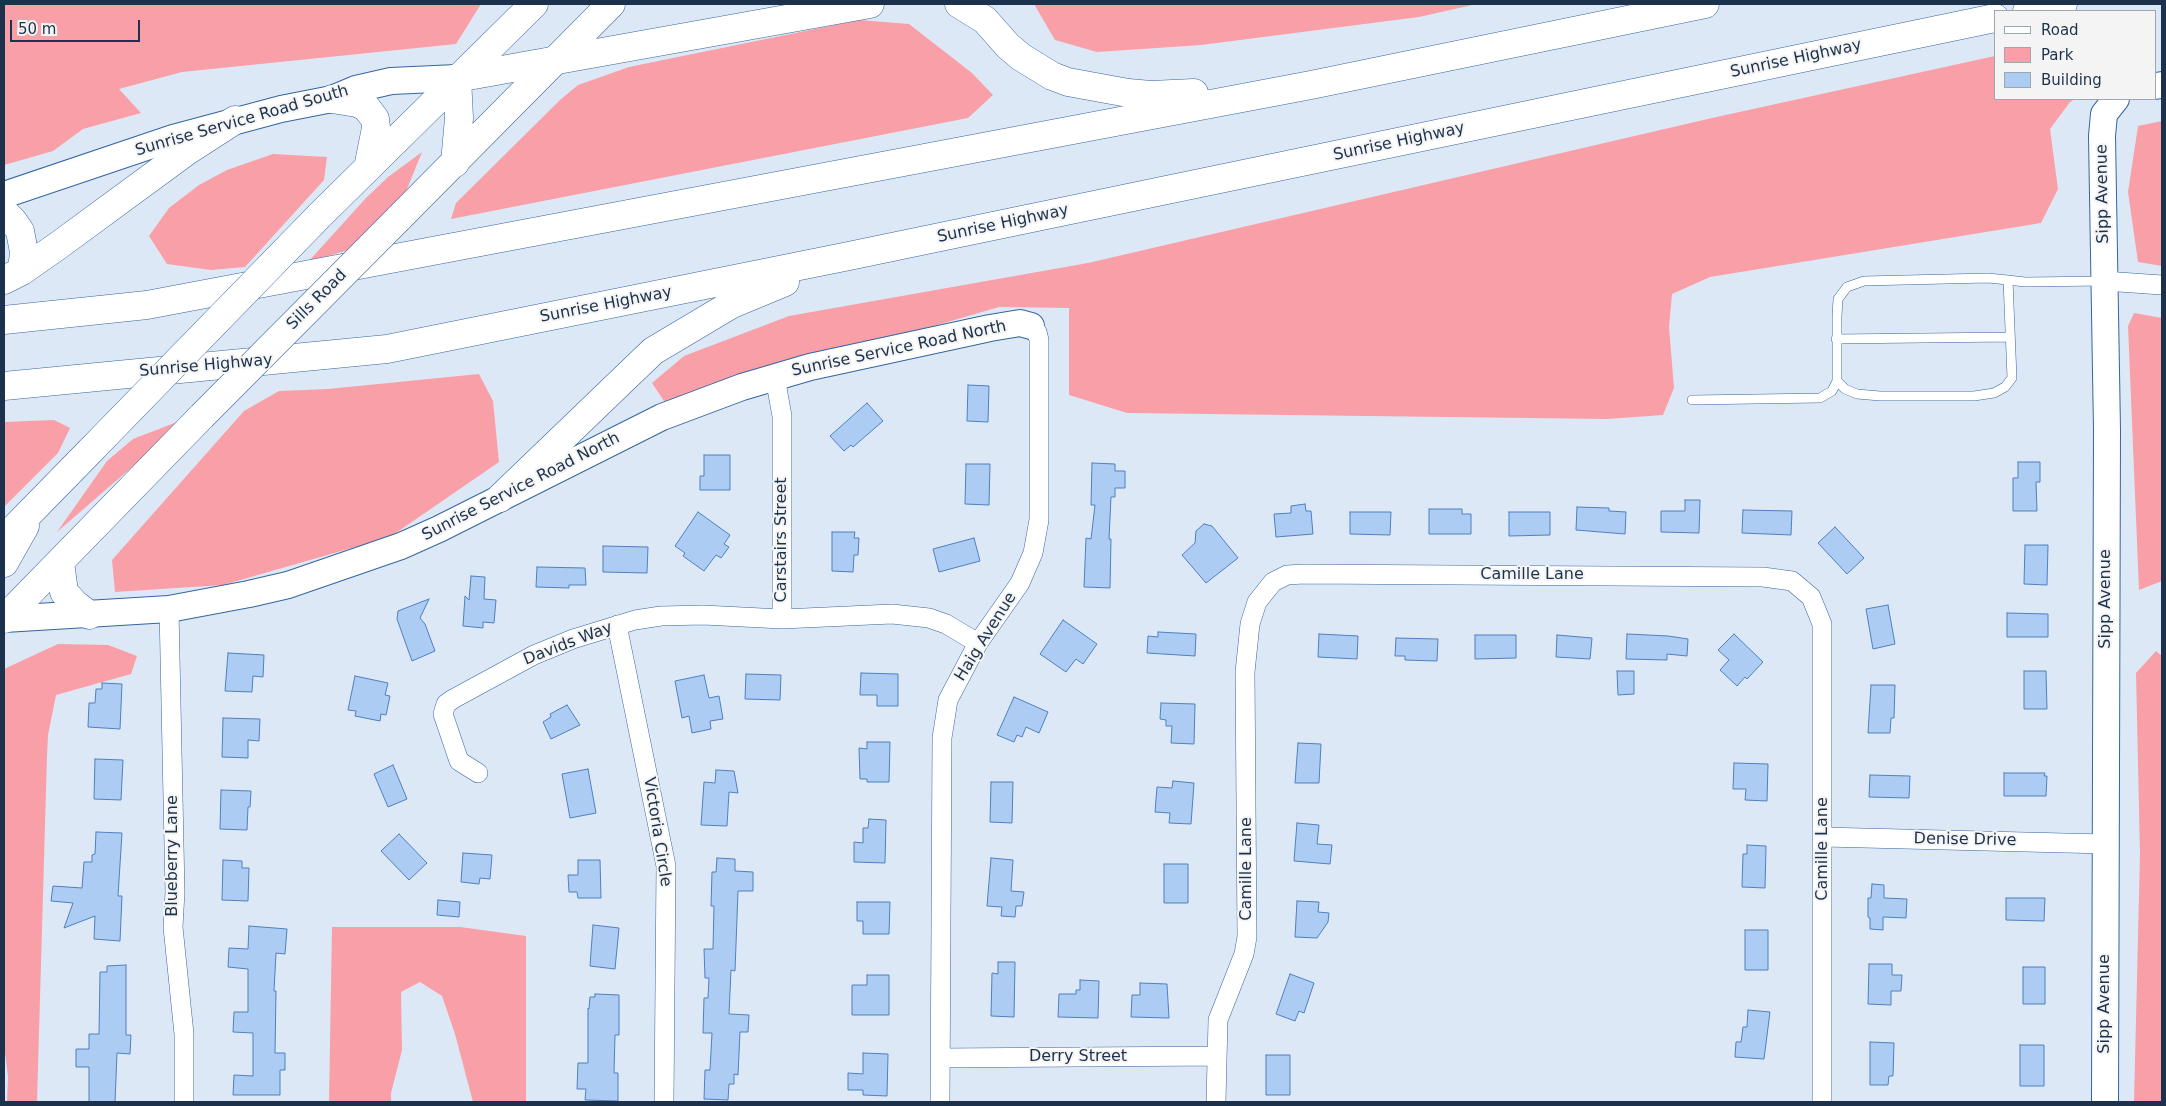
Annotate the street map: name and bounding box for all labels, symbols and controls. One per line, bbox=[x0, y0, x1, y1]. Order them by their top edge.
scale bar bbox=[12, 10, 142, 42]
legend bbox=[1994, 10, 2156, 100]
text: 50 m bbox=[18, 20, 56, 38]
text: Road bbox=[2041, 21, 2079, 39]
street label: Sunrise Highway bbox=[1729, 36, 1863, 82]
text: Park bbox=[2041, 46, 2073, 64]
text: Building bbox=[2041, 71, 2102, 89]
street label: Sunrise Service Road South bbox=[133, 81, 351, 161]
street label: Sunrise Highway bbox=[1332, 119, 1466, 165]
street label: Sipp Avenue bbox=[2093, 144, 2113, 244]
street label: Sunrise Highway bbox=[936, 201, 1070, 247]
street label: Sills Road bbox=[283, 266, 351, 334]
street label: Sunrise Highway bbox=[538, 283, 674, 327]
street label: Sunrise Service Road North bbox=[790, 317, 1008, 381]
street label: Sunrise Highway bbox=[138, 351, 274, 381]
street label: Sunrise Service Road North bbox=[419, 429, 623, 545]
street label: Carstairs Street bbox=[772, 477, 792, 603]
street label: Sipp Avenue bbox=[2096, 549, 2116, 649]
street label: Camille Lane bbox=[1480, 565, 1584, 585]
street label: Haig Avenue bbox=[951, 589, 1021, 685]
street label: Davids Way bbox=[521, 618, 615, 670]
street label: Victoria Circle bbox=[639, 776, 675, 888]
street label: Blueberry Lane bbox=[163, 795, 183, 917]
street label: Camille Lane bbox=[1813, 797, 1833, 901]
street label: Camille Lane bbox=[1237, 817, 1257, 921]
street label: Denise Drive bbox=[1914, 830, 2016, 850]
street label: Sipp Avenue bbox=[2095, 954, 2115, 1054]
street label: Derry Street bbox=[1029, 1047, 1127, 1067]

